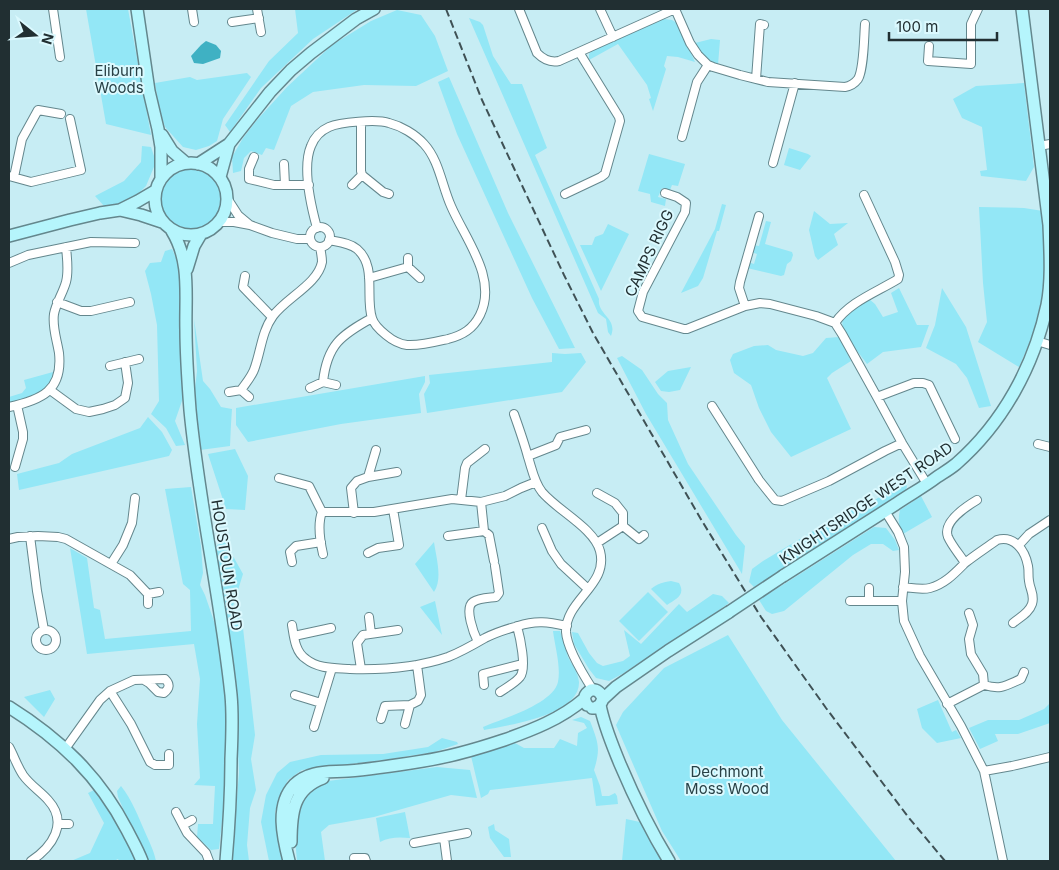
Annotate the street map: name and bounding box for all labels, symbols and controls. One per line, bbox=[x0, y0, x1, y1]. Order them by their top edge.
north arrow bbox=[10, 10, 60, 60]
scale bar bbox=[889, 10, 996, 42]
text: 100 m bbox=[896, 17, 938, 36]
text: N bbox=[38, 31, 58, 47]
park label: Eliburn Woods bbox=[94, 61, 144, 97]
street label: CAMPS RIGG bbox=[621, 206, 677, 300]
street label: KNIGHTSRIDGE WEST ROAD bbox=[776, 438, 956, 568]
street label: HOUSTOUN ROAD bbox=[207, 498, 247, 632]
park label: Dechmont Moss Wood bbox=[685, 762, 769, 798]

